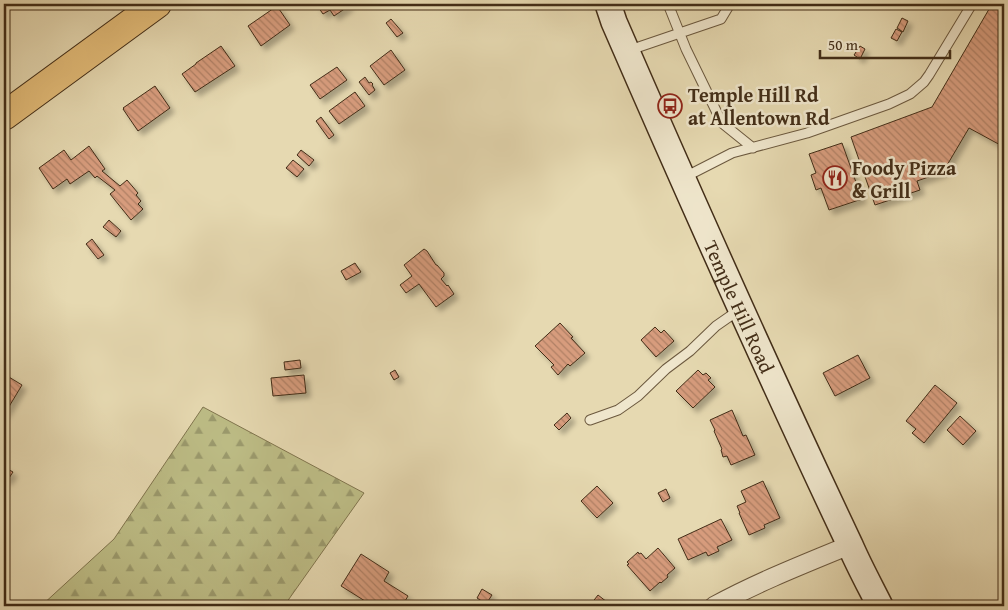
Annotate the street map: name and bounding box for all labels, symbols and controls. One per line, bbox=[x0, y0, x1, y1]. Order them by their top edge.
scale bar bbox=[820, 28, 950, 60]
text: 50 m bbox=[828, 34, 859, 55]
place label: Temple Hill Rd at Allentown Rd bbox=[688, 80, 830, 132]
bus stop icon: Temple Hill Rd at Allentown Rd bbox=[657, 93, 683, 119]
place label: Foody Pizza & Grill bbox=[852, 153, 957, 205]
restaurant icon: Foody Pizza & Grill bbox=[822, 165, 848, 191]
street label: Temple Hill Road bbox=[697, 235, 783, 378]

